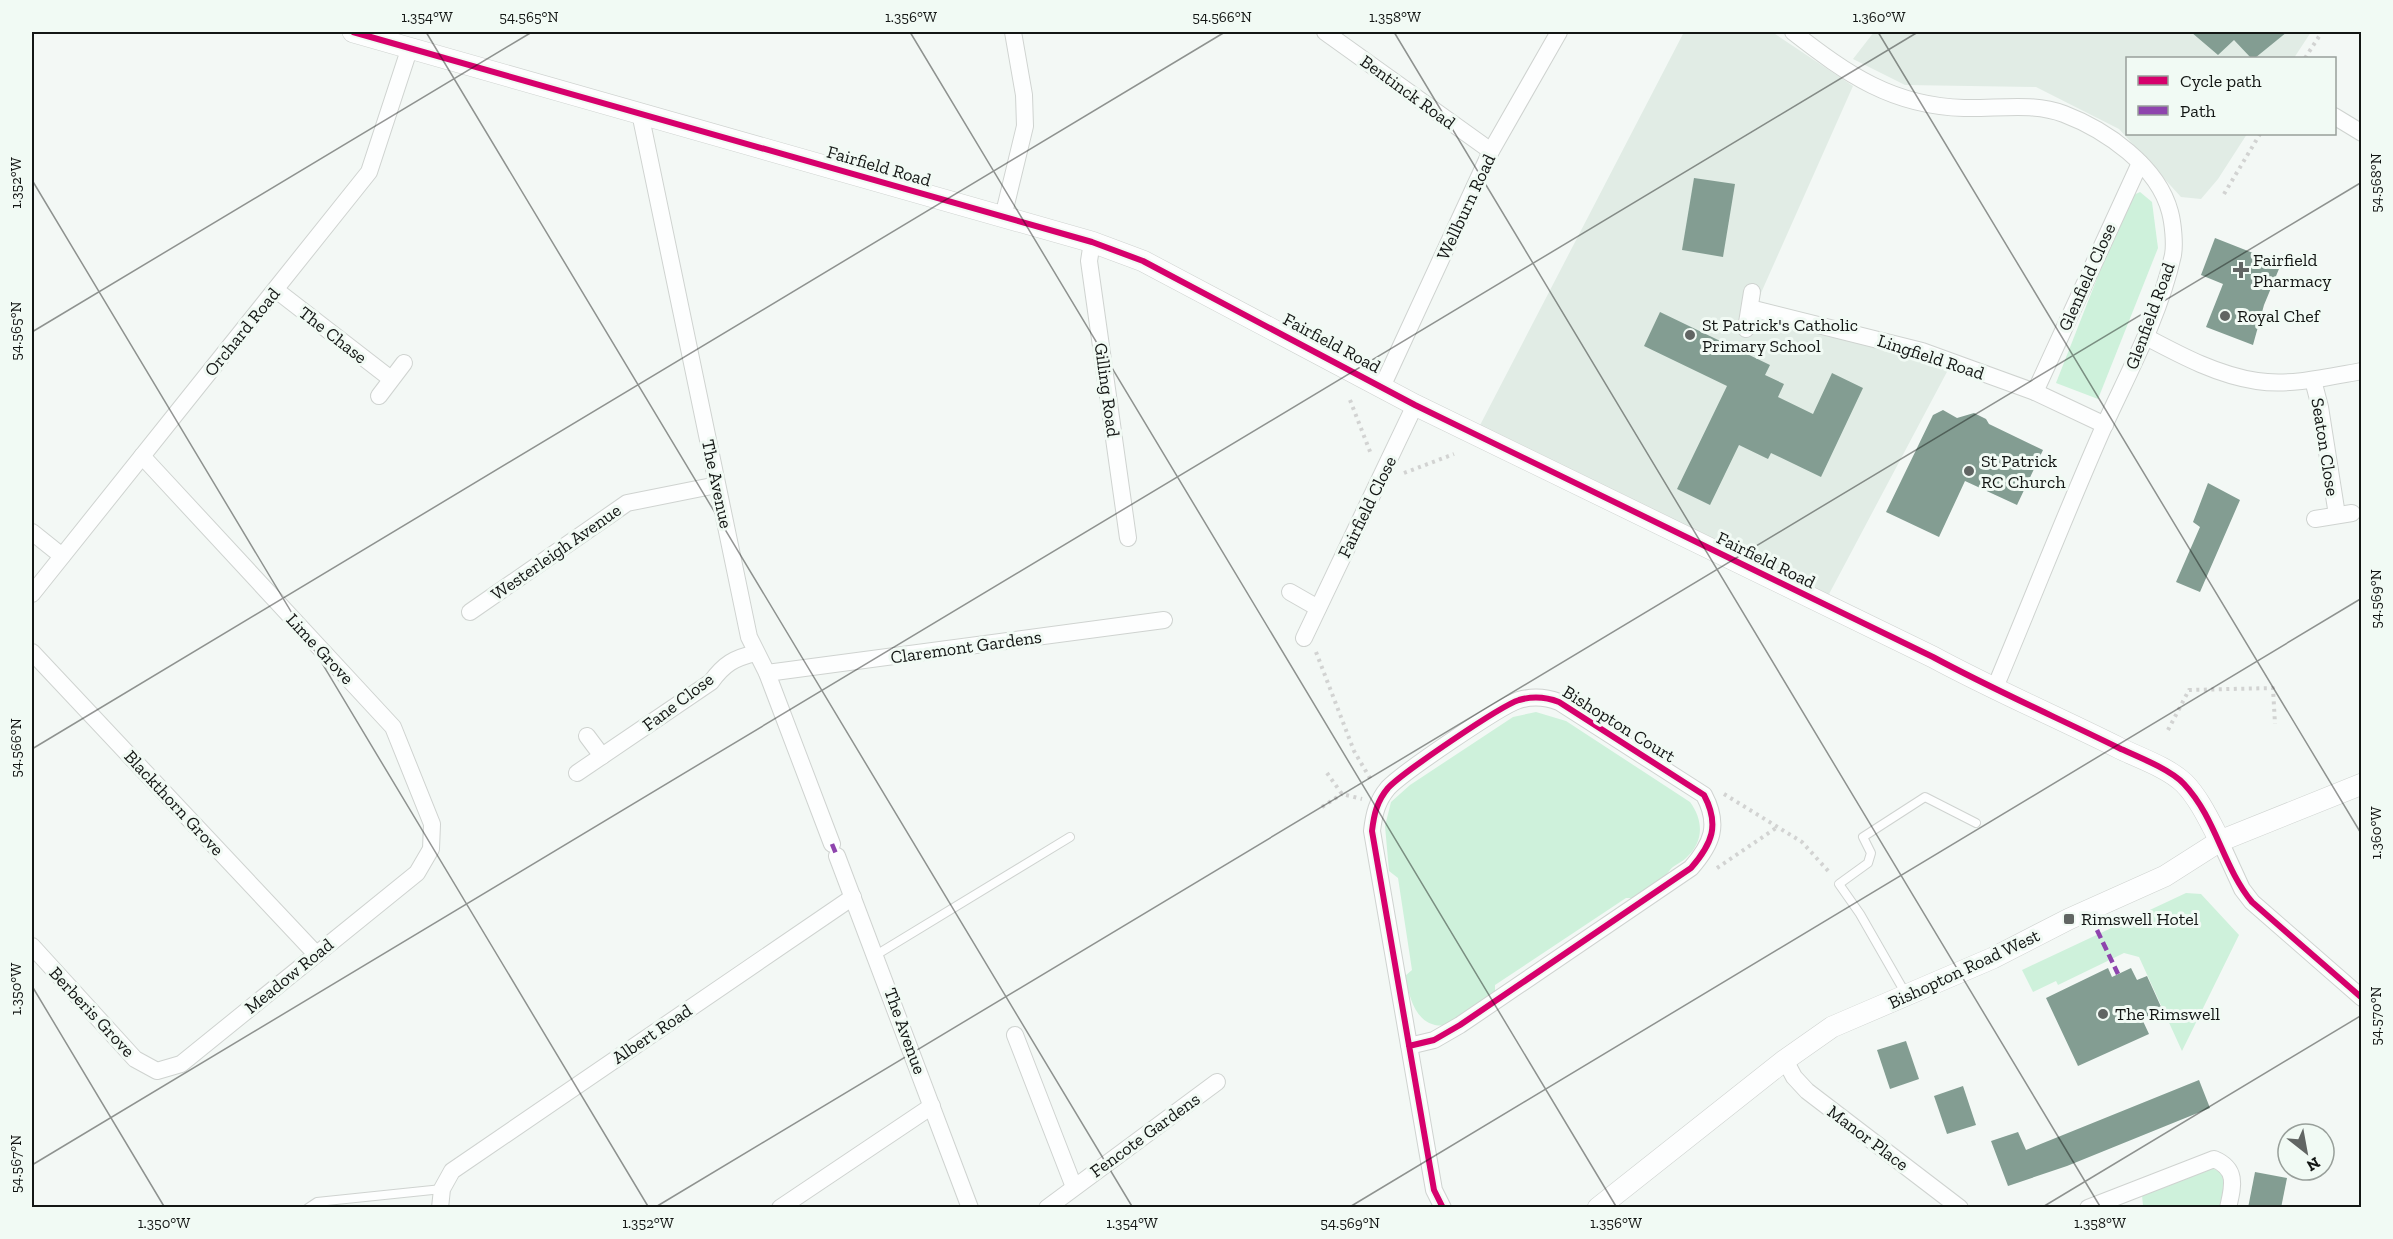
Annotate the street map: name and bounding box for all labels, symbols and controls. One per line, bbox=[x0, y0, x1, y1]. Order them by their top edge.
text: 1.354°W bbox=[401, 8, 453, 26]
text: 54.565°N bbox=[499, 8, 559, 26]
text: 1.356°W bbox=[885, 8, 937, 26]
text: 54.566°N bbox=[1192, 8, 1252, 26]
text: 1.358°W bbox=[1369, 8, 1421, 26]
text: 1.360°W bbox=[1853, 8, 1905, 26]
street label: Bentinck Road bbox=[1356, 50, 1460, 134]
legend bbox=[2126, 57, 2336, 135]
text: Cycle path bbox=[2180, 70, 2262, 92]
text: Path bbox=[2180, 100, 2216, 122]
street label: Fairfield Road bbox=[824, 141, 934, 191]
street label: Wellburn Road bbox=[1432, 150, 1500, 263]
text: 54.568°N bbox=[2367, 153, 2385, 213]
text: 1.352°W bbox=[7, 157, 25, 209]
street label: Glenfield Close bbox=[2053, 220, 2121, 334]
place label: Fairfield Pharmacy bbox=[2253, 249, 2332, 292]
street label: Glenfield Road bbox=[2120, 259, 2180, 372]
marker: Fairfield Pharmacy bbox=[2234, 263, 2248, 277]
street label: Orchard Road bbox=[199, 283, 285, 381]
text: 54.565°N bbox=[7, 301, 25, 361]
street label: The Chase bbox=[294, 302, 372, 368]
place label: Royal Chef bbox=[2237, 305, 2321, 327]
street label: Fairfield Road bbox=[1279, 308, 1385, 378]
marker: Royal Chef bbox=[2218, 309, 2232, 323]
place label: St Patrick's Catholic Primary School bbox=[1702, 314, 1858, 357]
marker: St Patrick's Catholic Primary School bbox=[1683, 328, 1697, 342]
street label: Lingfield Road bbox=[1875, 329, 1987, 385]
street label: Gilling Road bbox=[1089, 341, 1125, 439]
street label: Seaton Close bbox=[2306, 396, 2344, 498]
street label: The Avenue bbox=[697, 438, 737, 530]
place label: St Patrick RC Church bbox=[1981, 450, 2065, 493]
street label: Fairfield Close bbox=[1333, 452, 1401, 562]
marker: St Patrick RC Church bbox=[1962, 464, 1976, 478]
street label: Westerleigh Avenue bbox=[487, 499, 625, 605]
street label: Fairfield Road bbox=[1713, 527, 1819, 593]
text: 54.569°N bbox=[2367, 569, 2385, 629]
street label: Lime Grove bbox=[282, 609, 358, 689]
street label: Claremont Gardens bbox=[889, 626, 1043, 668]
street label: Fane Close bbox=[638, 668, 718, 736]
street label: Bishopton Court bbox=[1559, 681, 1680, 768]
text: 54.566°N bbox=[7, 718, 25, 778]
street label: Blackthorn Grove bbox=[120, 746, 228, 860]
text: 1.360°W bbox=[2367, 807, 2385, 859]
place label: Rimswell Hotel bbox=[2081, 908, 2199, 930]
marker: Rimswell Hotel bbox=[2062, 912, 2076, 926]
street label: Bishopton Road West bbox=[1885, 924, 2043, 1014]
street label: Meadow Road bbox=[240, 933, 338, 1018]
street label: Berberis Grove bbox=[44, 962, 140, 1062]
text: 1.350°W bbox=[7, 963, 25, 1015]
street label: The Avenue bbox=[879, 985, 931, 1077]
text: 54.570°N bbox=[2367, 986, 2385, 1046]
street label: Albert Road bbox=[608, 999, 696, 1069]
place label: The Rimswell bbox=[2115, 1003, 2220, 1025]
marker: The Rimswell bbox=[2096, 1007, 2110, 1021]
street label: Fencote Gardens bbox=[1086, 1088, 1204, 1182]
street label: Manor Place bbox=[1823, 1100, 1913, 1176]
north arrow bbox=[2276, 1122, 2336, 1182]
text: 54.567°N bbox=[7, 1135, 25, 1193]
text: N bbox=[2303, 1153, 2324, 1176]
text: 1.350°W bbox=[138, 1214, 190, 1232]
text: 1.352°W bbox=[622, 1214, 674, 1232]
text: 1.354°W bbox=[1106, 1214, 1158, 1232]
text: 54.569°N bbox=[1320, 1214, 1380, 1232]
text: 1.356°W bbox=[1590, 1214, 1642, 1232]
text: 1.358°W bbox=[2074, 1214, 2126, 1232]

